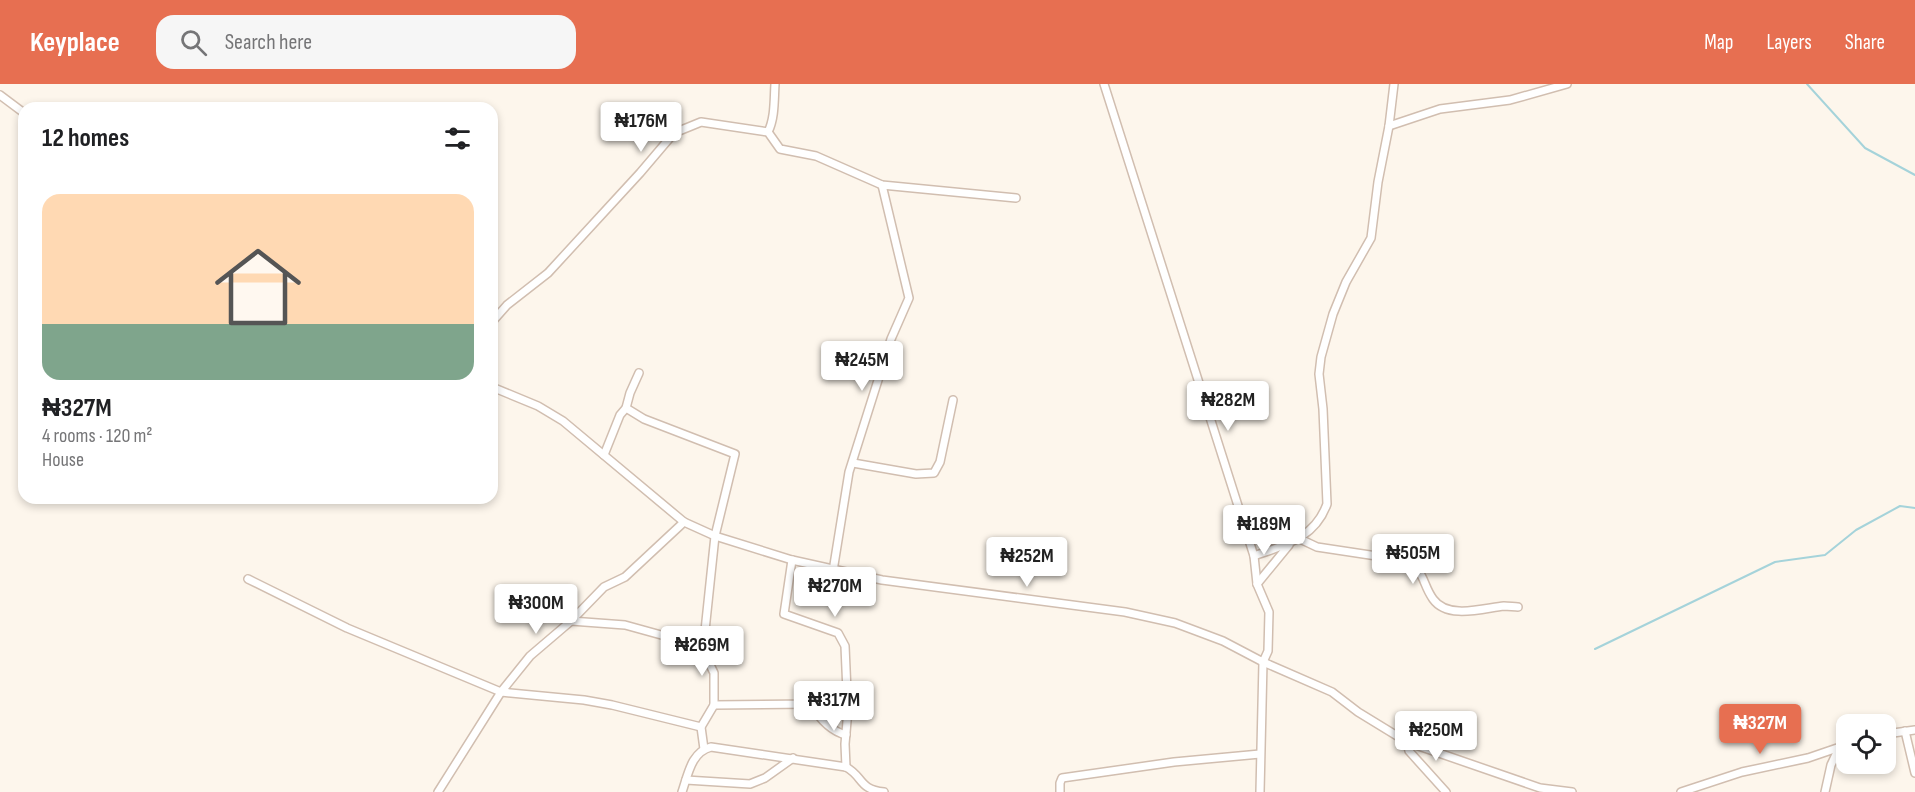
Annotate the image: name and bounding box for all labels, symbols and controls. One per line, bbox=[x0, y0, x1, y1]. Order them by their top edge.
search box bbox=[156, 15, 576, 69]
text: Keyplace bbox=[30, 26, 120, 59]
icon: search bbox=[177, 26, 210, 59]
text: Search here bbox=[225, 29, 312, 56]
text: Map bbox=[1704, 30, 1733, 55]
text: Layers bbox=[1766, 30, 1812, 55]
text: Share bbox=[1845, 30, 1885, 55]
pin: ₦176M bbox=[599, 102, 683, 153]
text: ₦176M bbox=[615, 109, 667, 133]
icon: filters bbox=[441, 122, 474, 155]
text: 12 homes bbox=[42, 123, 129, 154]
icon: home bbox=[204, 233, 312, 341]
pin: ₦245M bbox=[820, 341, 904, 392]
text: ₦245M bbox=[835, 348, 889, 372]
pin: ₦282M bbox=[1186, 381, 1270, 432]
text: ₦282M bbox=[1201, 388, 1255, 412]
text: ₦327M bbox=[42, 393, 112, 424]
text: 4 rooms · 120 m² bbox=[42, 424, 153, 448]
text: House bbox=[42, 448, 84, 472]
pin: ₦189M bbox=[1222, 505, 1306, 556]
text: ₦189M bbox=[1237, 512, 1291, 536]
pin: ₦505M bbox=[1371, 534, 1455, 585]
pin: ₦252M bbox=[985, 537, 1069, 588]
text: ₦505M bbox=[1386, 541, 1440, 565]
text: ₦252M bbox=[1000, 544, 1054, 568]
pin: ₦270M bbox=[793, 567, 877, 618]
text: ₦270M bbox=[808, 574, 862, 598]
pin: ₦300M bbox=[494, 584, 578, 635]
text: ₦300M bbox=[508, 591, 564, 615]
pin: ₦269M bbox=[660, 626, 744, 677]
text: ₦269M bbox=[675, 633, 729, 657]
pin: ₦317M bbox=[792, 681, 876, 732]
text: ₦317M bbox=[808, 688, 860, 712]
pin: ₦327M bbox=[1718, 704, 1802, 755]
pin: ₦250M bbox=[1394, 711, 1478, 762]
text: ₦327M bbox=[1733, 711, 1787, 735]
map controls bbox=[1836, 714, 1896, 774]
button: locate bbox=[1836, 714, 1896, 774]
text: ₦250M bbox=[1409, 718, 1463, 742]

